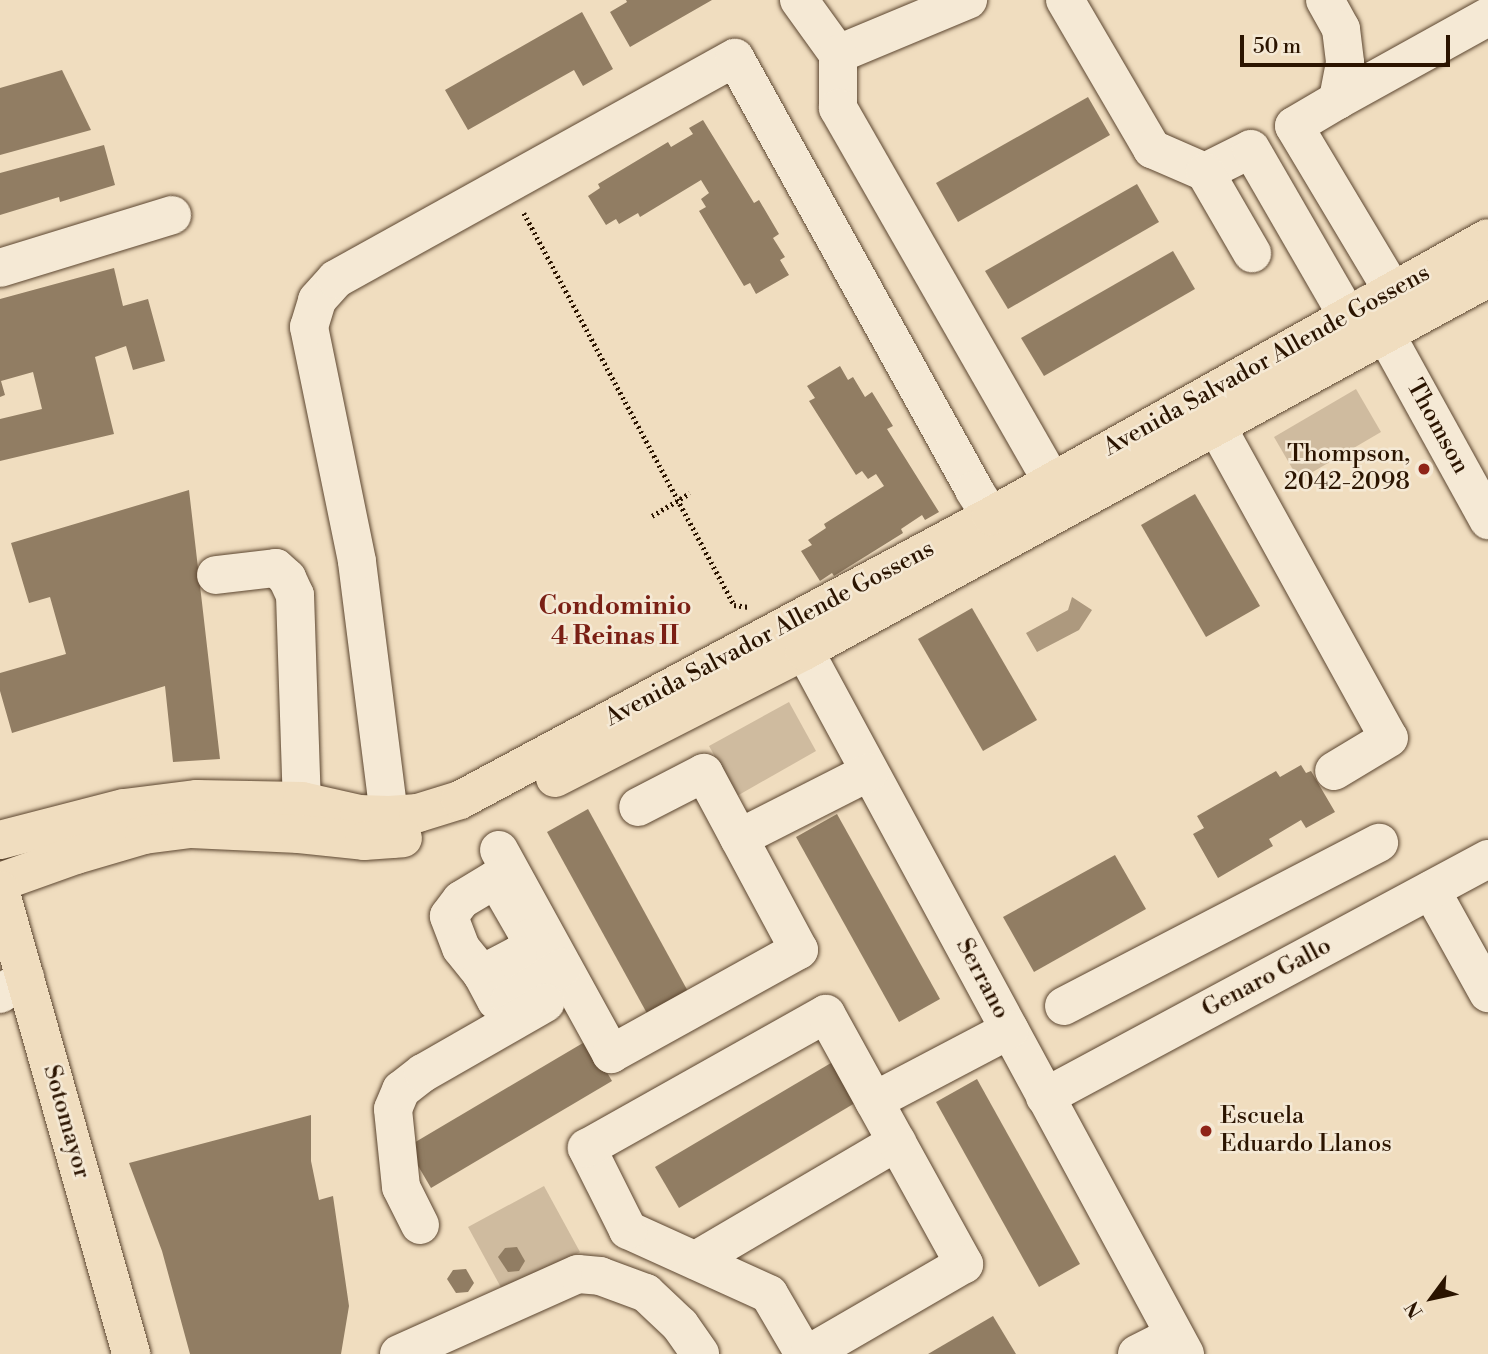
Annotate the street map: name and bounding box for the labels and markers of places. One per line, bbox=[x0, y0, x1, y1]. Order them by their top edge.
place label: Thompson, 2042-2098 bbox=[1284, 441, 1410, 497]
marker: Thompson, 2042-2098 bbox=[1416, 461, 1432, 477]
place label: Escuela Eduardo Llanos bbox=[1220, 1103, 1392, 1159]
marker: Escuela Eduardo Llanos bbox=[1198, 1123, 1214, 1139]

